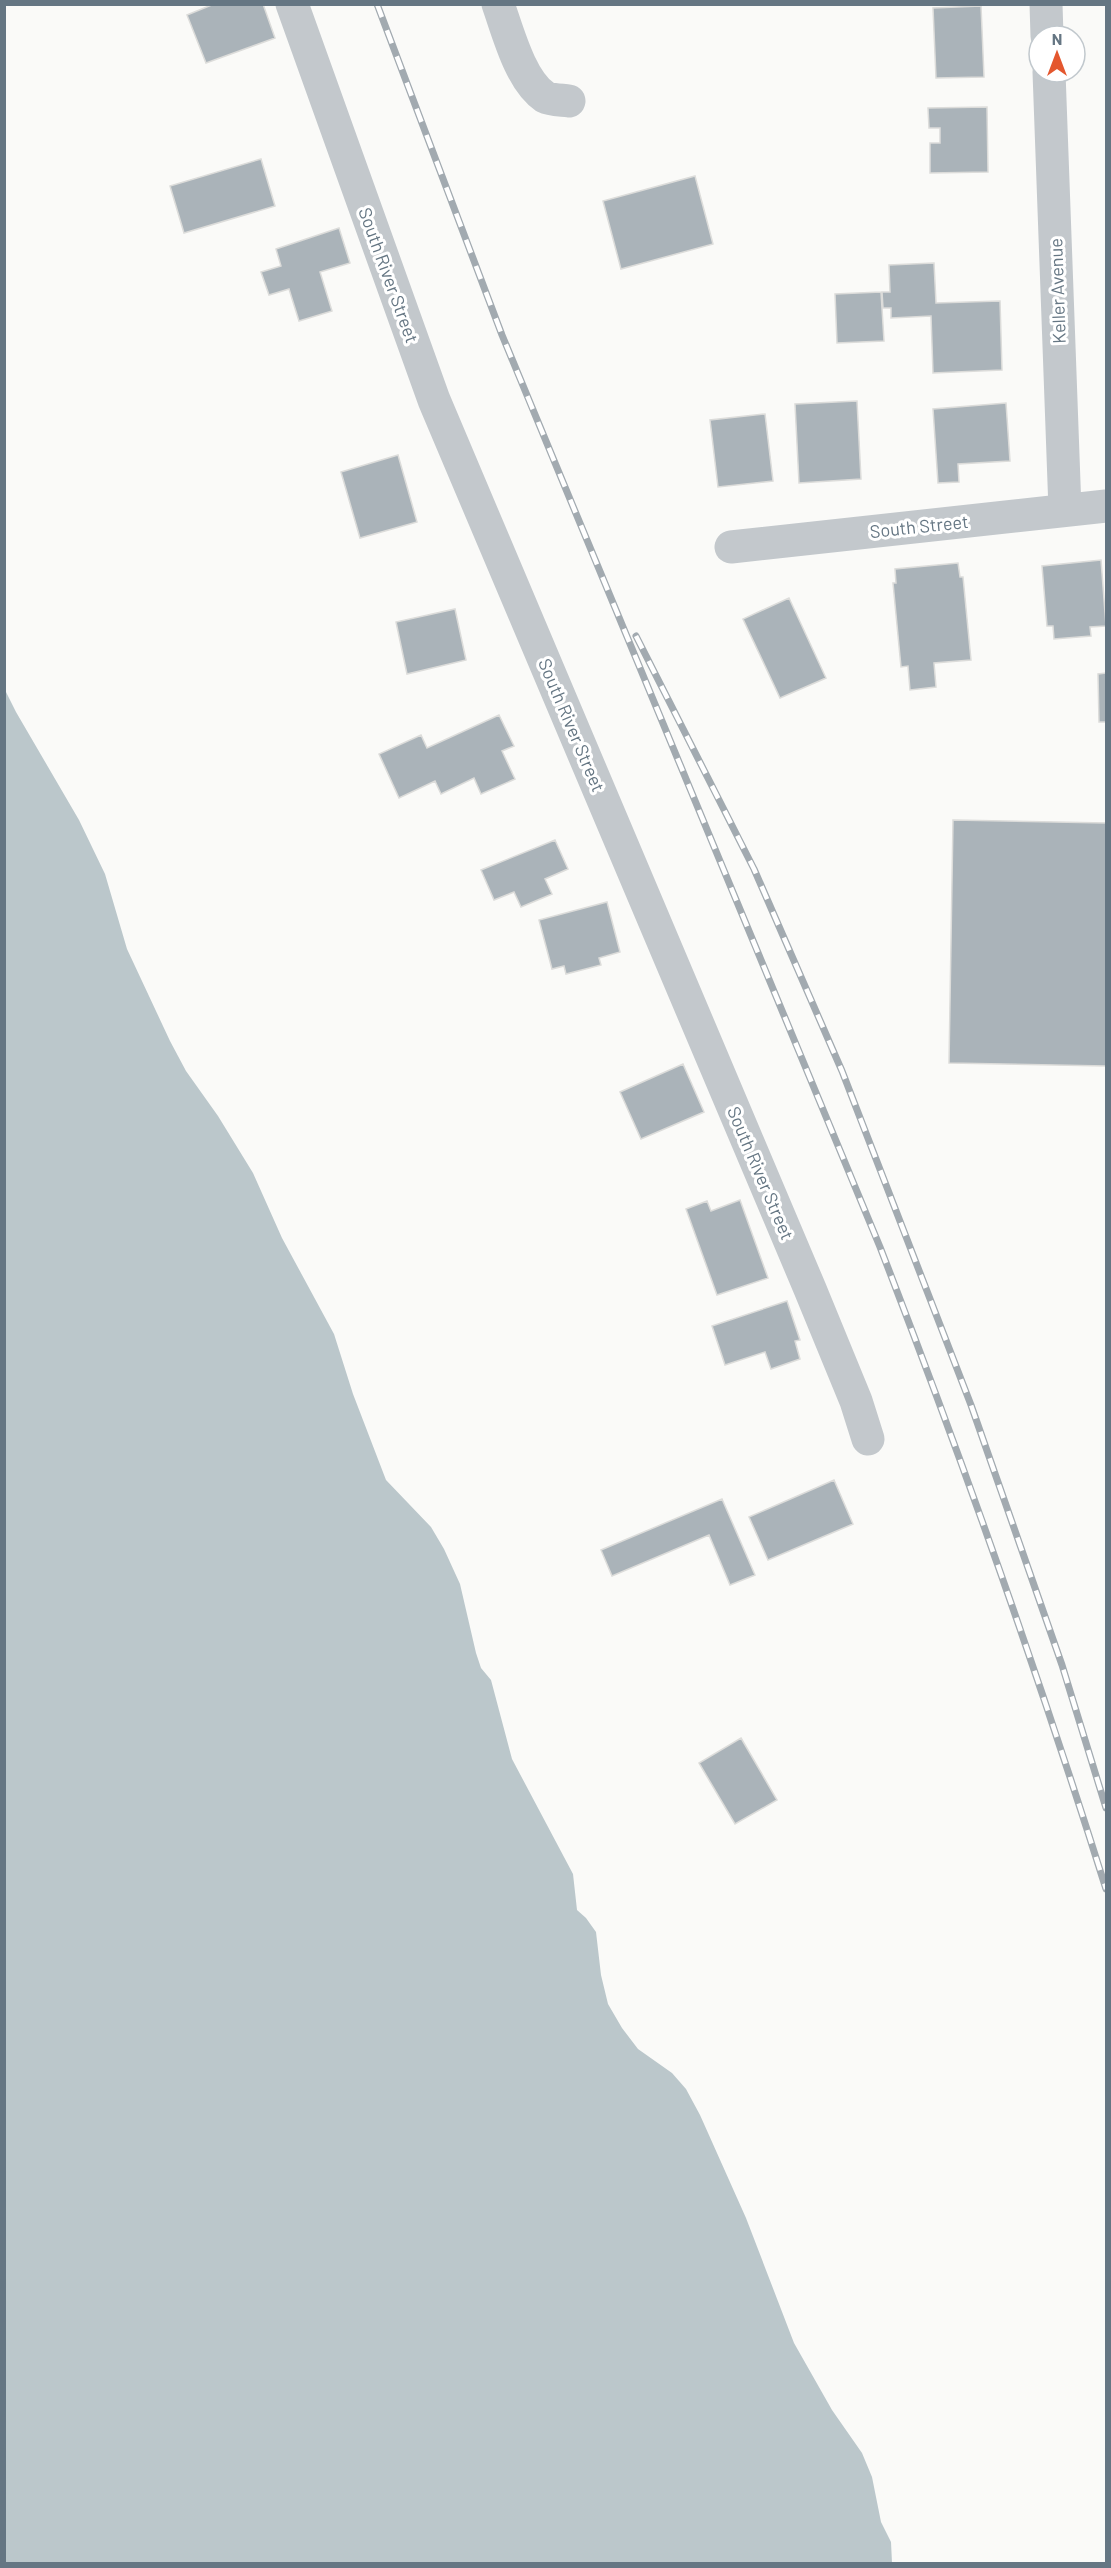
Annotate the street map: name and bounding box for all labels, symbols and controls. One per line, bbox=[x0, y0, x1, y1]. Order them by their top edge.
north arrow bbox=[1027, 24, 1087, 84]
text: N bbox=[1052, 29, 1062, 48]
street label: South River Street bbox=[354, 204, 424, 346]
street label: Keller Avenue bbox=[1044, 238, 1070, 344]
street label: South Street bbox=[869, 510, 969, 542]
street label: South River Street bbox=[534, 655, 610, 795]
street label: South River Street bbox=[723, 1103, 799, 1243]

